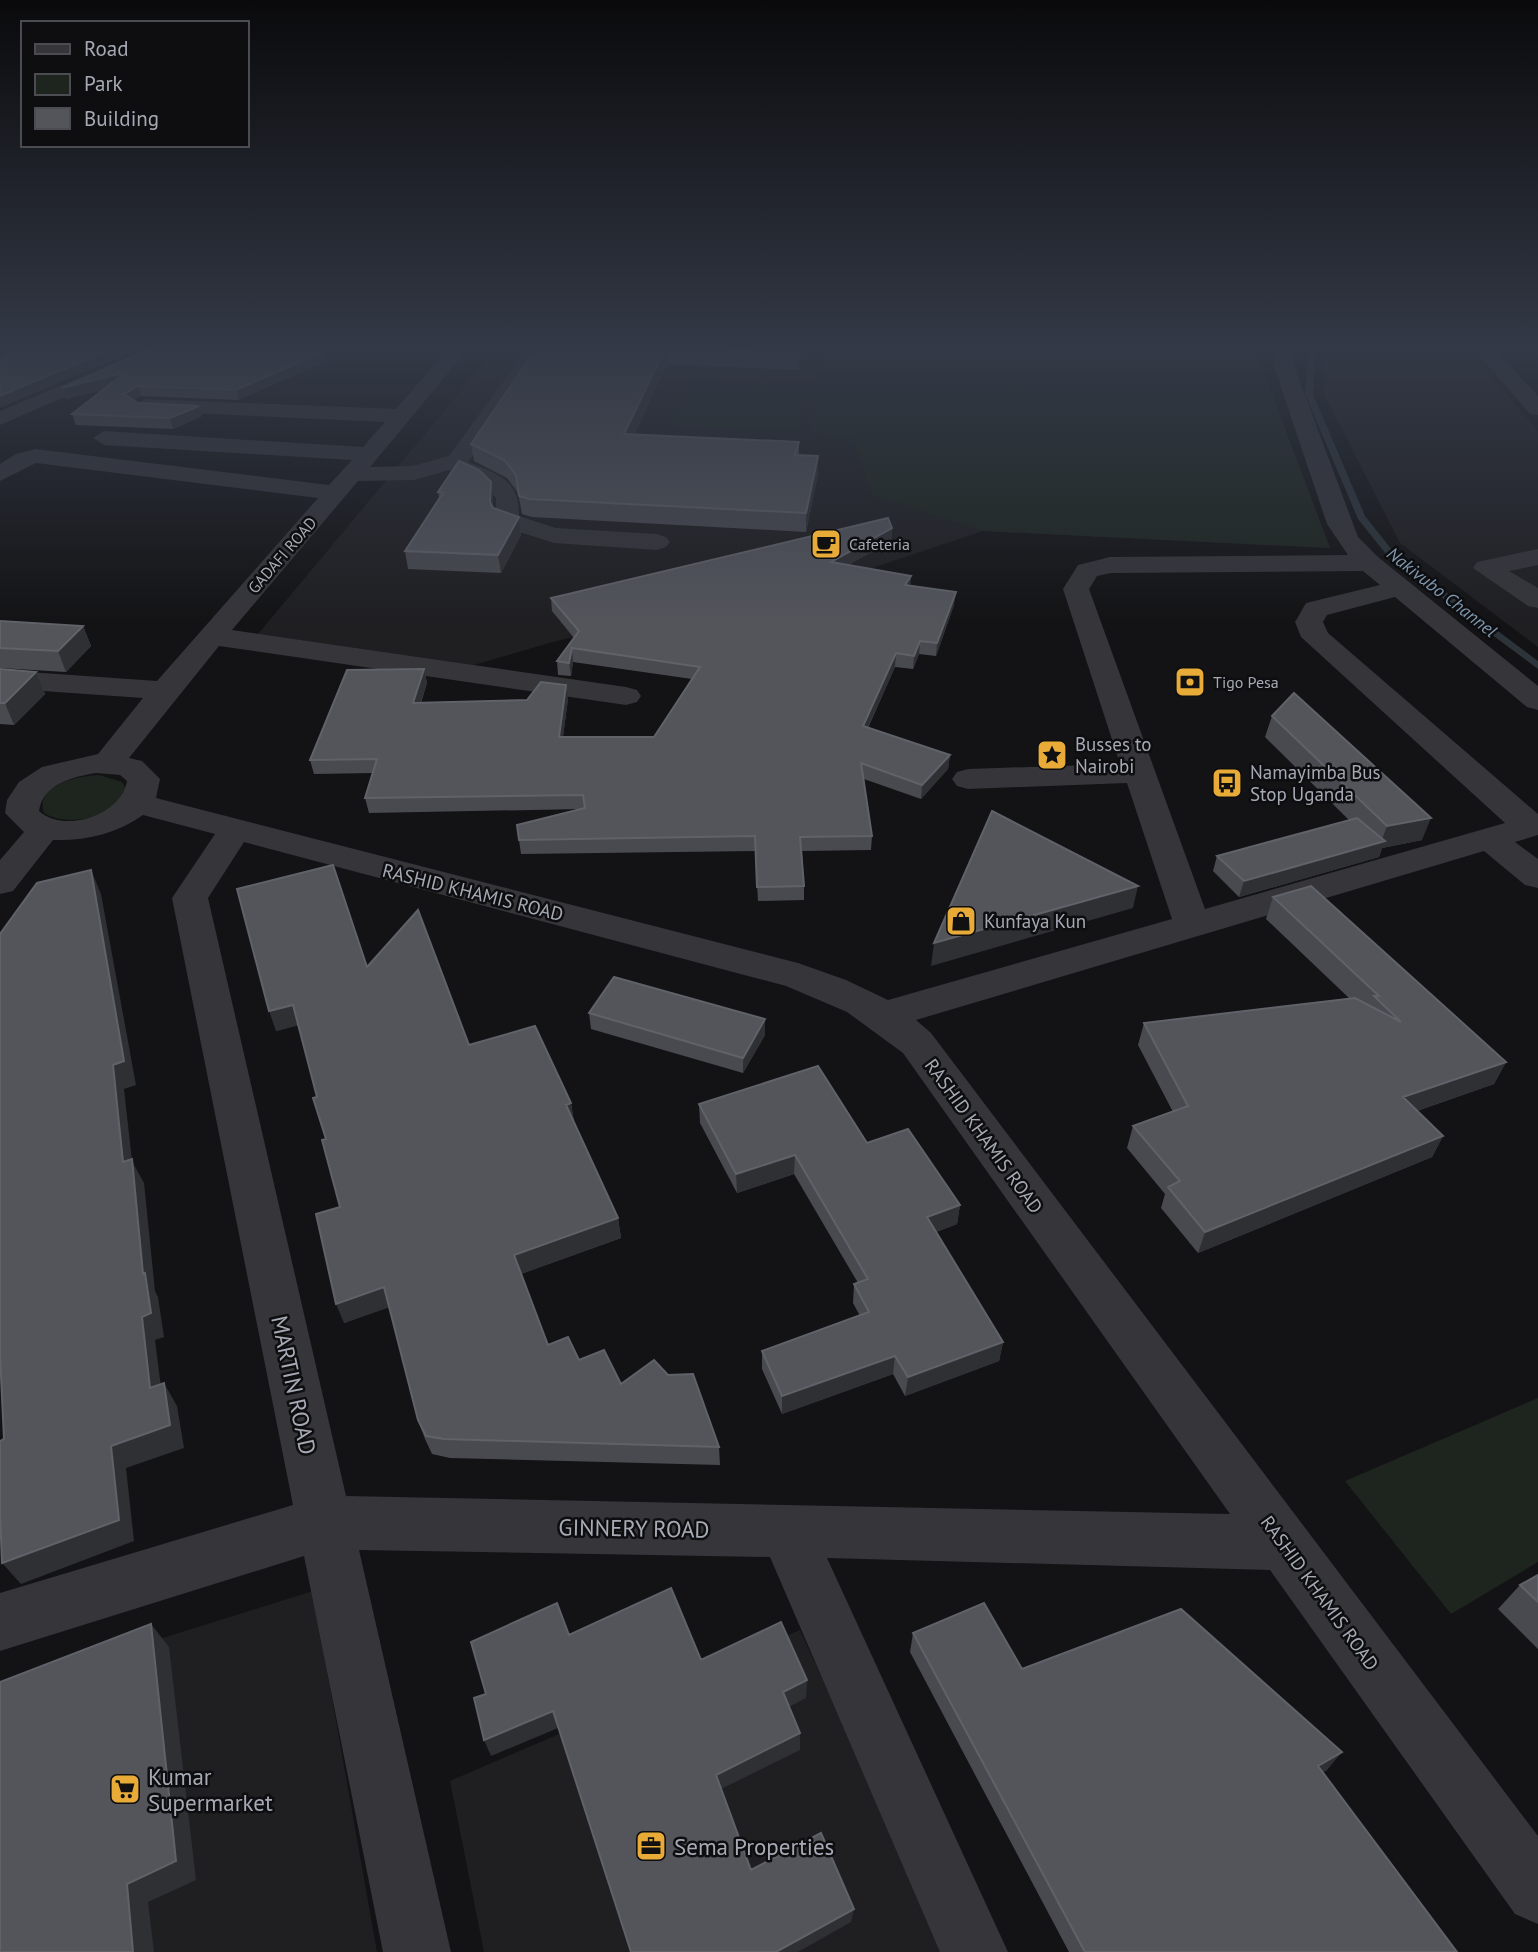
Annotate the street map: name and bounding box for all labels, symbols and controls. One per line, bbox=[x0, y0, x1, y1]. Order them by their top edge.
legend bbox=[21, 21, 248, 147]
text: Road bbox=[84, 35, 128, 62]
text: Park bbox=[84, 70, 123, 97]
text: Building bbox=[84, 105, 159, 132]
street label: GADAFI ROAD bbox=[243, 513, 321, 597]
cafe icon: Cafeteria bbox=[809, 527, 843, 561]
place label: Cafeteria bbox=[849, 534, 910, 554]
water label: Nakivubo Channel bbox=[1382, 542, 1502, 642]
bank icon: Tigo Pesa bbox=[1173, 665, 1207, 699]
place label: Tigo Pesa bbox=[1213, 672, 1279, 692]
place label: Busses to Nairobi bbox=[1075, 732, 1151, 778]
place icon: Busses to Nairobi bbox=[1035, 738, 1069, 772]
place label: Namayimba Bus Stop Uganda bbox=[1250, 760, 1381, 806]
bus stop icon: Namayimba Bus Stop Uganda bbox=[1210, 766, 1244, 800]
street label: RASHID KHAMIS ROAD bbox=[380, 858, 566, 926]
shop icon: Kunfaya Kun bbox=[944, 904, 978, 938]
place label: Kunfaya Kun bbox=[984, 909, 1086, 933]
street label: RASHID KHAMIS ROAD bbox=[920, 1054, 1048, 1218]
street label: MARTIN ROAD bbox=[265, 1313, 323, 1457]
street label: RASHID KHAMIS ROAD bbox=[1256, 1511, 1384, 1675]
street label: GINNERY ROAD bbox=[558, 1512, 710, 1544]
place label: Kumar Supermarket bbox=[148, 1762, 273, 1817]
supermarket icon: Kumar Supermarket bbox=[108, 1772, 142, 1806]
office icon: Sema Properties bbox=[634, 1829, 668, 1863]
place label: Sema Properties bbox=[674, 1832, 834, 1861]

